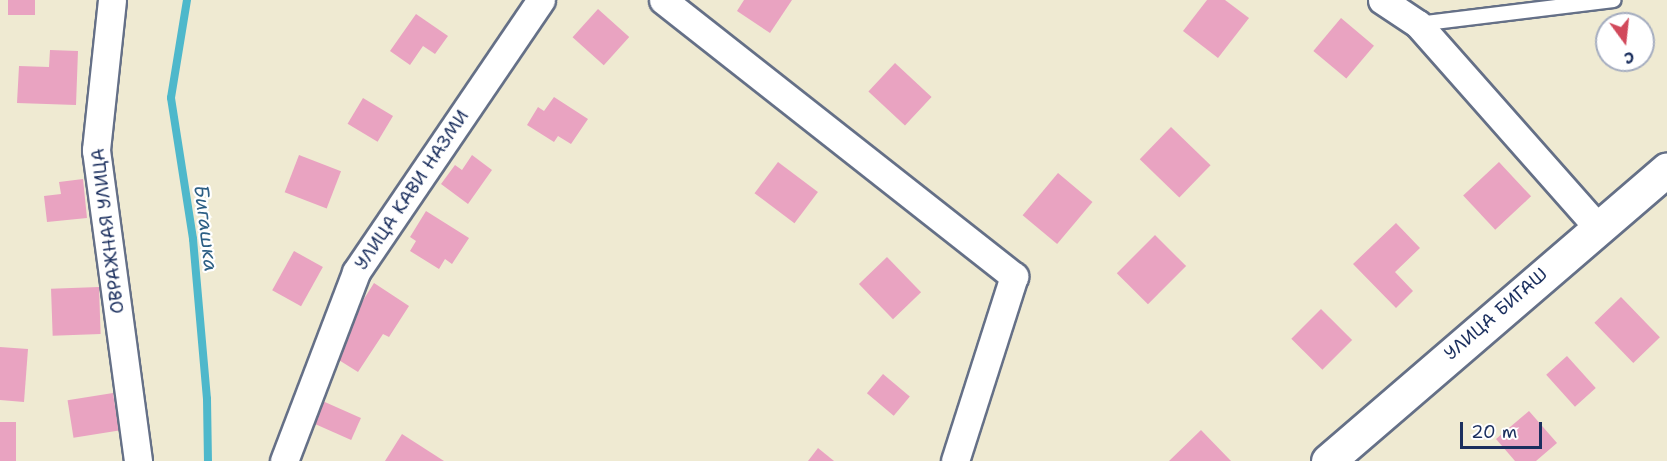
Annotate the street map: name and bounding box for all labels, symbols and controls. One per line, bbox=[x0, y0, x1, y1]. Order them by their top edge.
north arrow bbox=[1595, 12, 1655, 72]
text: С bbox=[1622, 47, 1637, 69]
street label: УЛИЦА КАВИ НАЗМИ bbox=[350, 106, 474, 274]
street label: ОВРАЖНАЯ УЛИЦА bbox=[87, 147, 129, 315]
water label: Бигашка bbox=[189, 183, 223, 273]
street label: УЛИЦА БИГАШ bbox=[1440, 263, 1552, 365]
scale bar bbox=[1463, 410, 1546, 448]
text: 20 m bbox=[1471, 420, 1517, 444]

